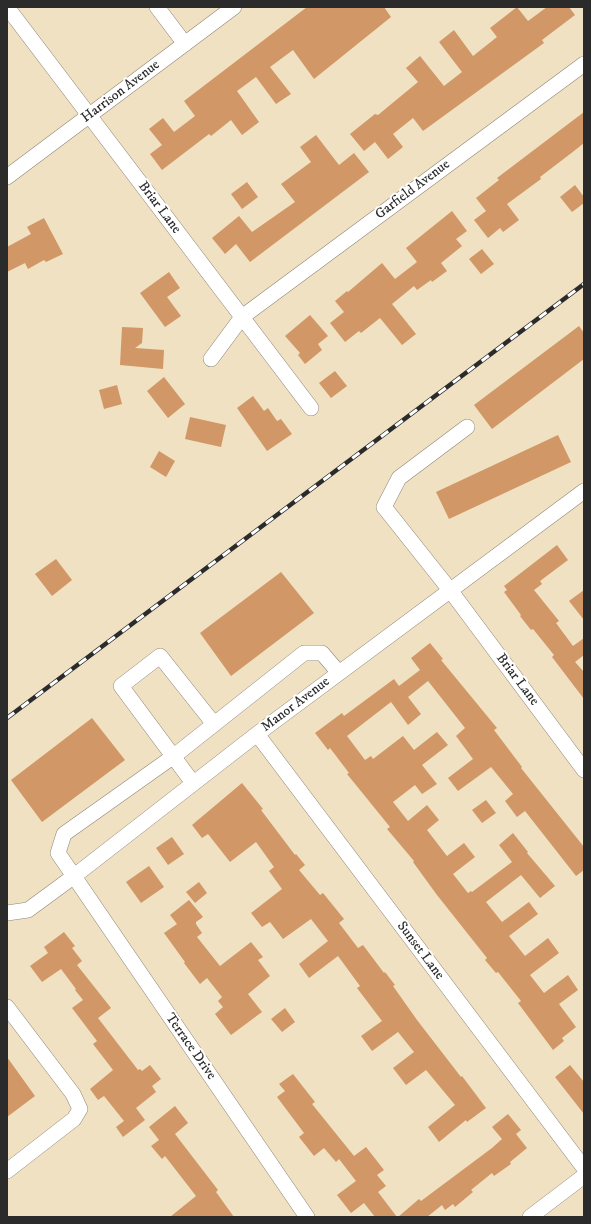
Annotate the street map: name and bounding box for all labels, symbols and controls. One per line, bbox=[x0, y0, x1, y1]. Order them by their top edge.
street label: Harrison Avenue bbox=[78, 57, 164, 127]
street label: Garfield Avenue bbox=[372, 156, 454, 224]
street label: Briar Lane bbox=[134, 179, 184, 237]
street label: Briar Lane bbox=[492, 651, 542, 709]
street label: Manor Avenue bbox=[258, 674, 334, 736]
street label: Sunset Lane bbox=[393, 919, 447, 983]
street label: Terrace Drive bbox=[161, 1011, 219, 1083]

